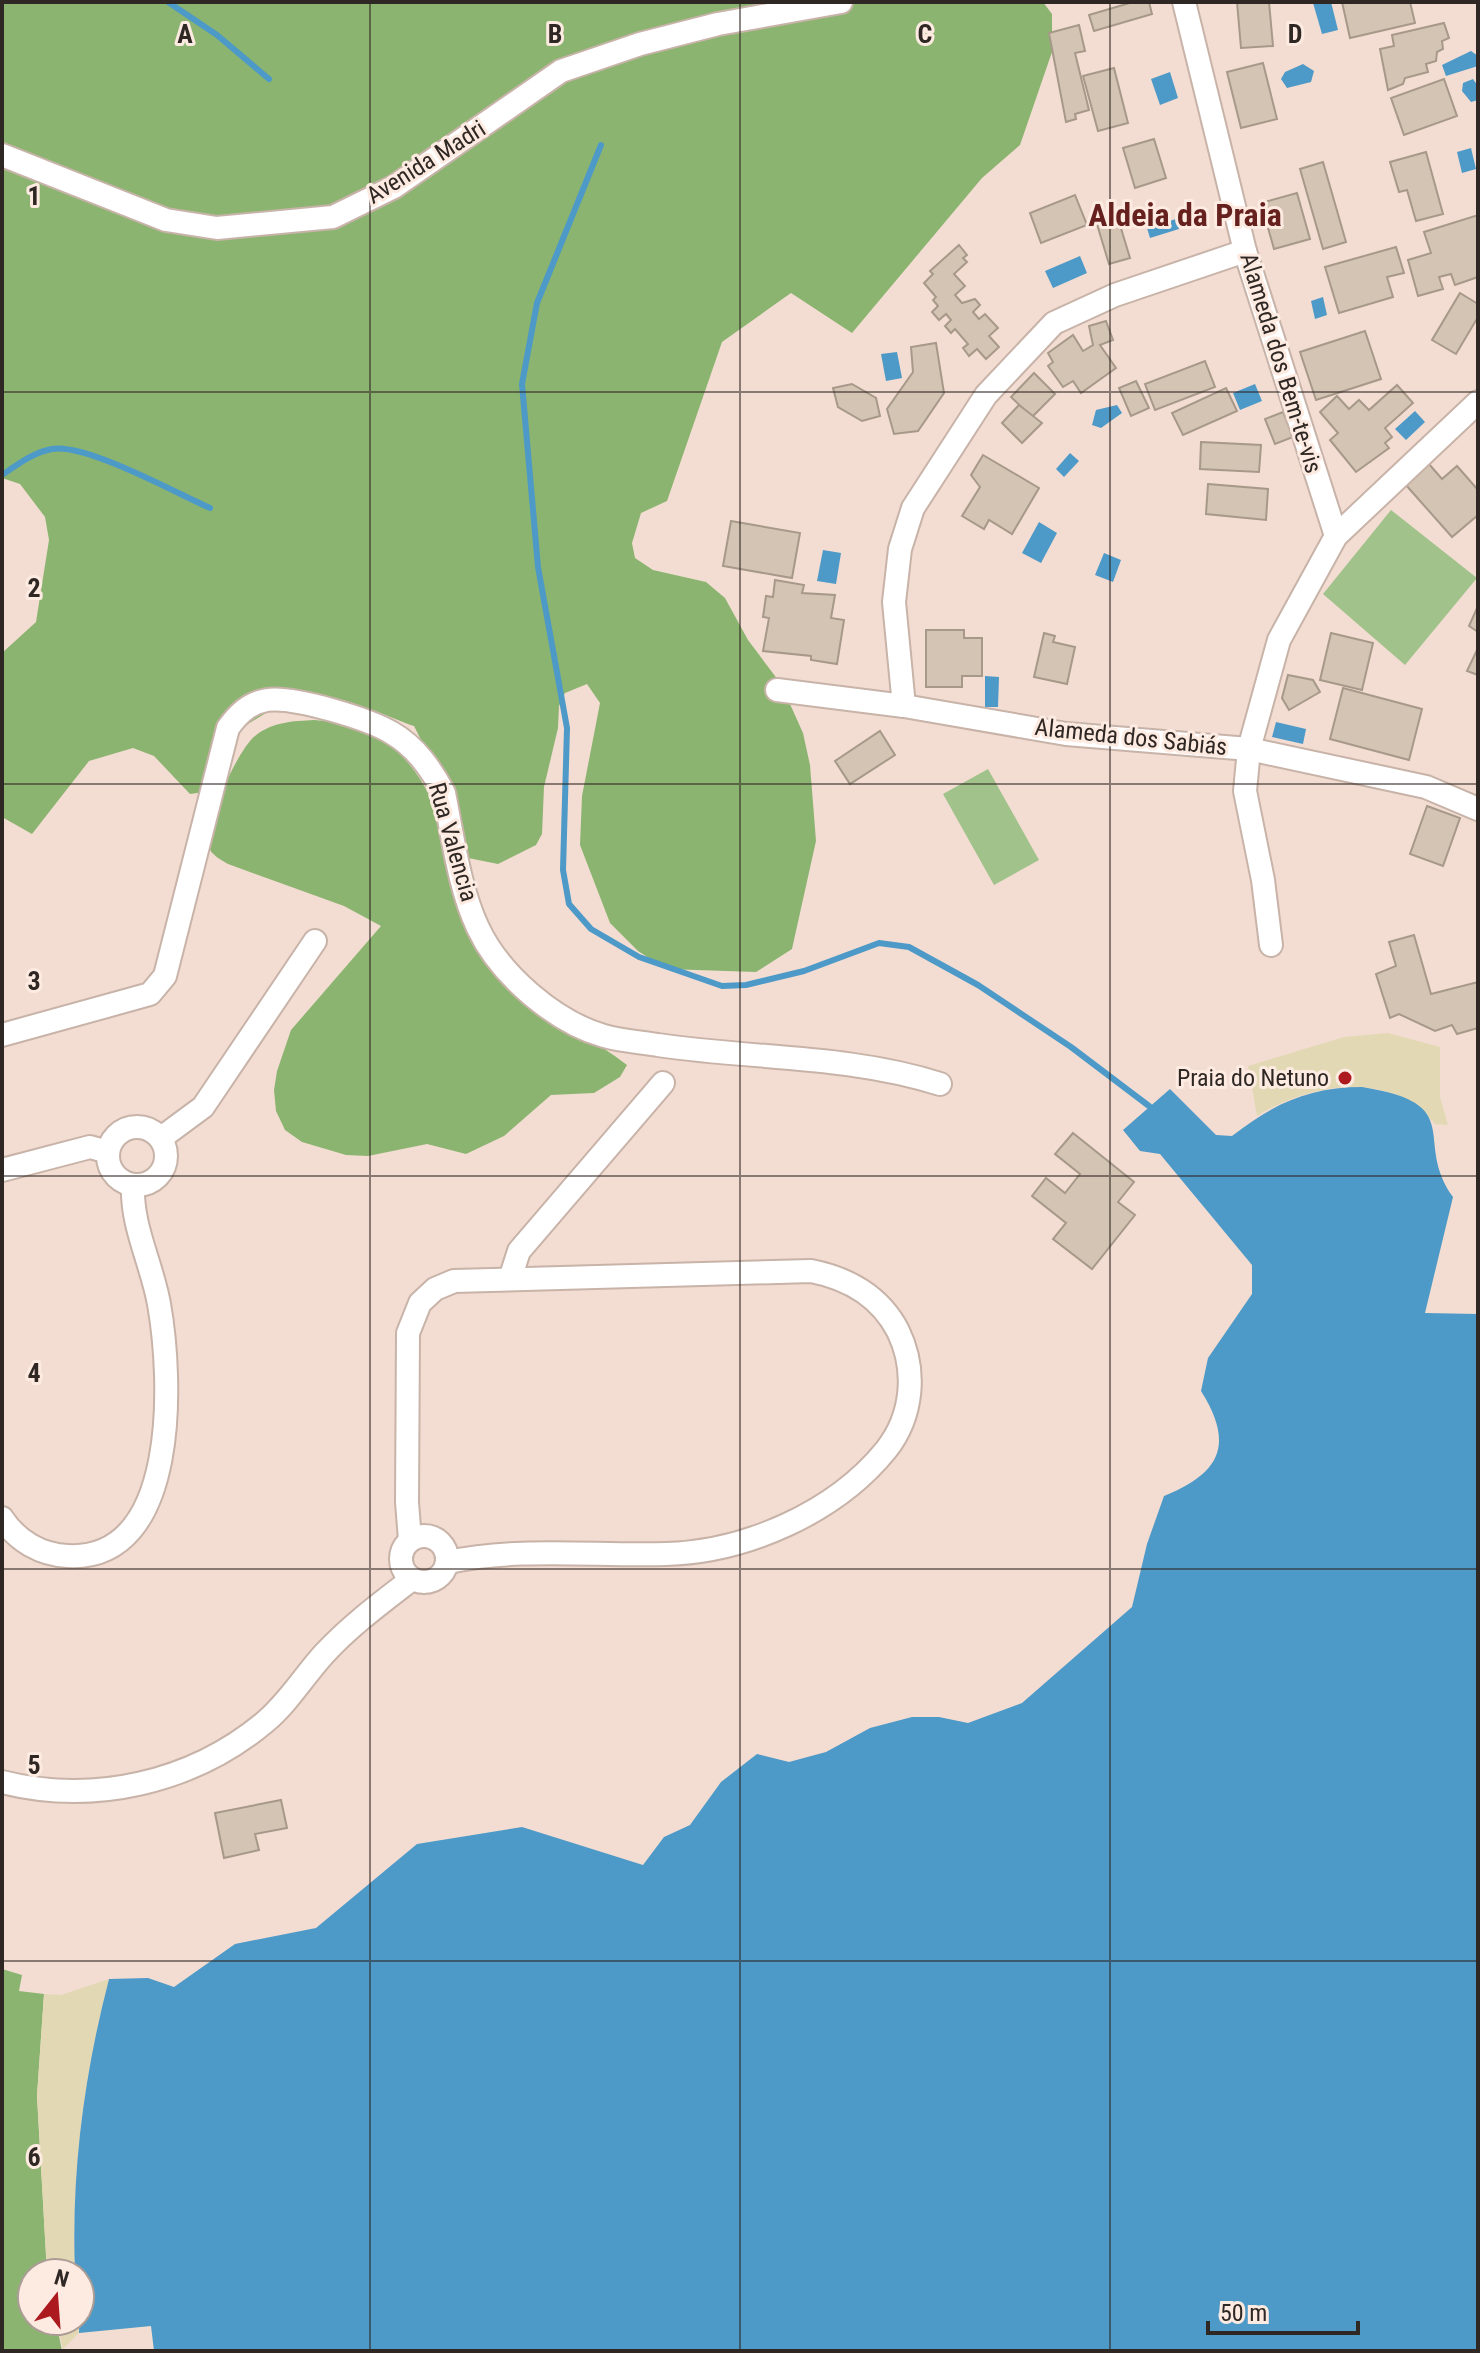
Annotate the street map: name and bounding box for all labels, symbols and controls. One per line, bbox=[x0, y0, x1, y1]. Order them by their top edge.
text: A bbox=[177, 19, 193, 49]
text: B bbox=[548, 19, 562, 49]
text: C bbox=[918, 19, 933, 49]
text: D bbox=[1288, 19, 1302, 49]
street label: Avenida Madri bbox=[361, 114, 491, 210]
text: 1 bbox=[27, 181, 41, 211]
district label: Aldeia da Praia bbox=[1088, 196, 1282, 234]
street label: Alameda dos Bem-te-vis bbox=[1234, 249, 1328, 477]
text: 2 bbox=[27, 573, 41, 603]
street label: Alameda dos Sabiás bbox=[1033, 713, 1229, 761]
street label: Rua Valencia bbox=[423, 779, 483, 905]
text: 3 bbox=[27, 966, 41, 996]
place label: Praia do Netuno bbox=[1177, 1064, 1329, 1092]
marker: Praia do Netuno bbox=[1336, 1069, 1354, 1087]
text: 4 bbox=[27, 1358, 41, 1388]
text: 5 bbox=[27, 1750, 41, 1780]
text: 6 bbox=[27, 2142, 41, 2172]
north arrow bbox=[16, 2257, 96, 2337]
text: N bbox=[52, 2264, 72, 2292]
scale bar bbox=[1208, 2285, 1358, 2335]
text: 50 m bbox=[1220, 2299, 1267, 2327]

